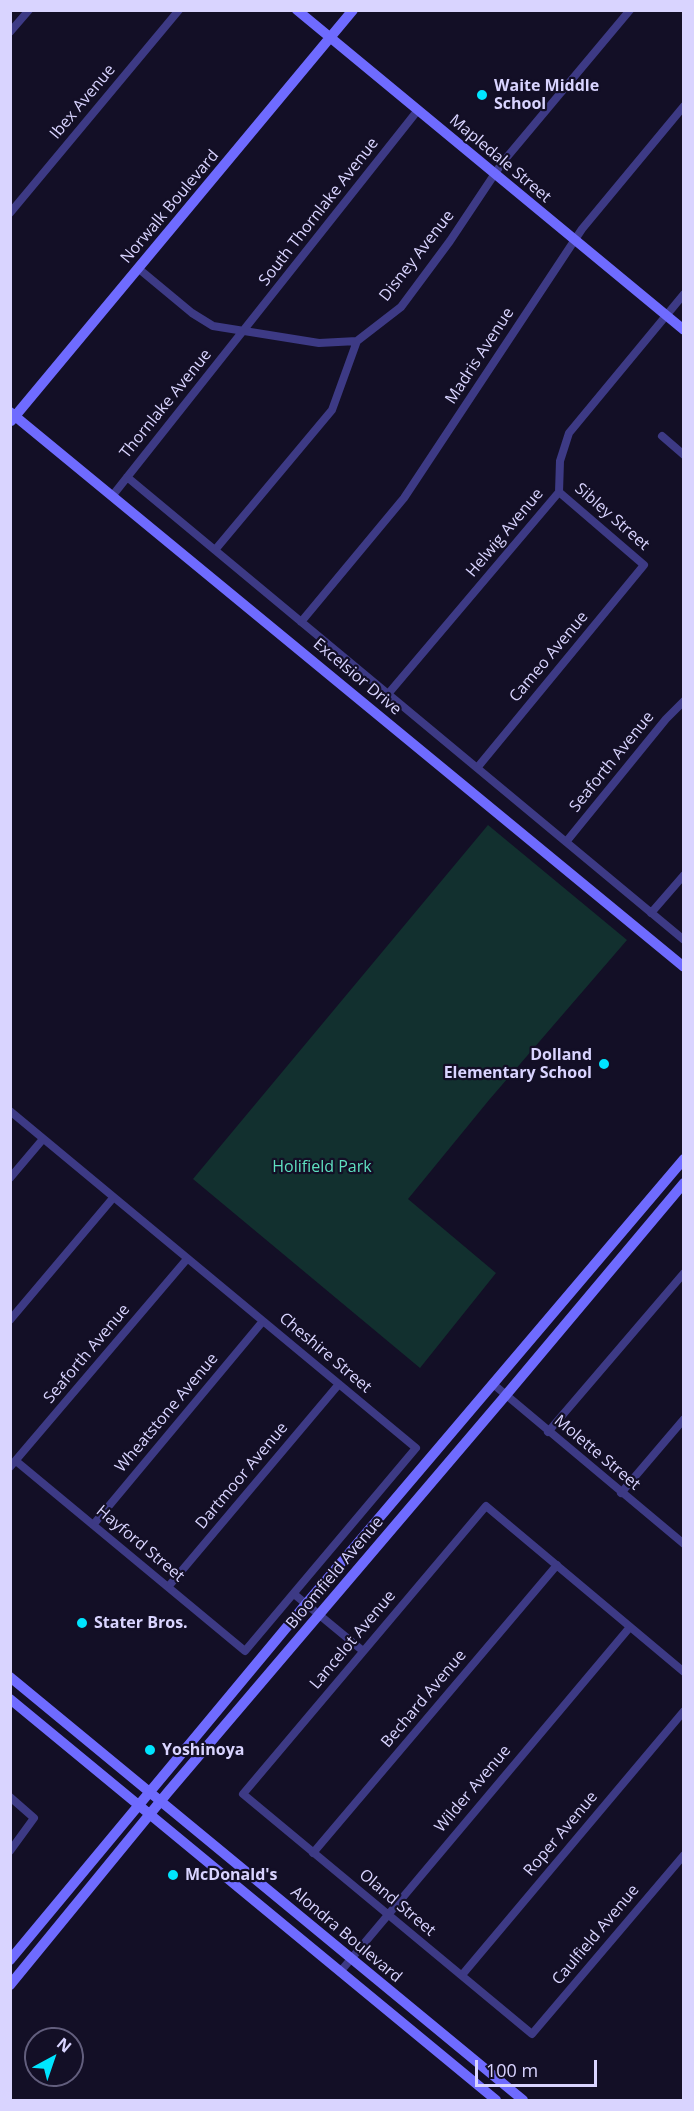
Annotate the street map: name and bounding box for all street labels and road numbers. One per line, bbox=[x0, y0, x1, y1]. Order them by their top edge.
street label: Ibex Avenue bbox=[46, 61, 120, 143]
street label: Mapledale Street bbox=[445, 111, 555, 207]
street label: South Thornlake Avenue bbox=[255, 134, 383, 290]
street label: Norwalk Boulevard bbox=[117, 146, 223, 268]
street label: Disney Avenue bbox=[376, 207, 458, 305]
street label: Madris Avenue bbox=[442, 304, 518, 408]
street label: Thornlake Avenue bbox=[116, 346, 216, 462]
street label: Sibley Street bbox=[571, 479, 653, 555]
street label: Helwig Avenue bbox=[462, 485, 548, 581]
street label: Cameo Avenue bbox=[506, 608, 592, 706]
street label: Excelsior Drive bbox=[309, 635, 405, 719]
street label: Seaforth Avenue bbox=[566, 708, 658, 816]
street label: Seaforth Avenue bbox=[40, 1300, 134, 1408]
street label: Cheshire Street bbox=[275, 1309, 375, 1397]
street label: Wheatstone Avenue bbox=[112, 1349, 222, 1477]
street label: Molette Street bbox=[550, 1411, 644, 1495]
street label: Dartmoor Avenue bbox=[192, 1419, 292, 1533]
street label: Hayford Street bbox=[92, 1502, 188, 1586]
street label: Bloomfield Avenue bbox=[282, 1513, 388, 1633]
street label: Lancelot Avenue bbox=[306, 1587, 400, 1693]
street label: Bechard Avenue bbox=[377, 1646, 471, 1752]
street label: Wilder Avenue bbox=[431, 1741, 515, 1837]
street label: Roper Avenue bbox=[520, 1788, 602, 1880]
street label: Oland Street bbox=[355, 1865, 439, 1941]
street label: Caulfield Avenue bbox=[548, 1881, 644, 1989]
street label: Alondra Boulevard bbox=[287, 1883, 405, 1987]

